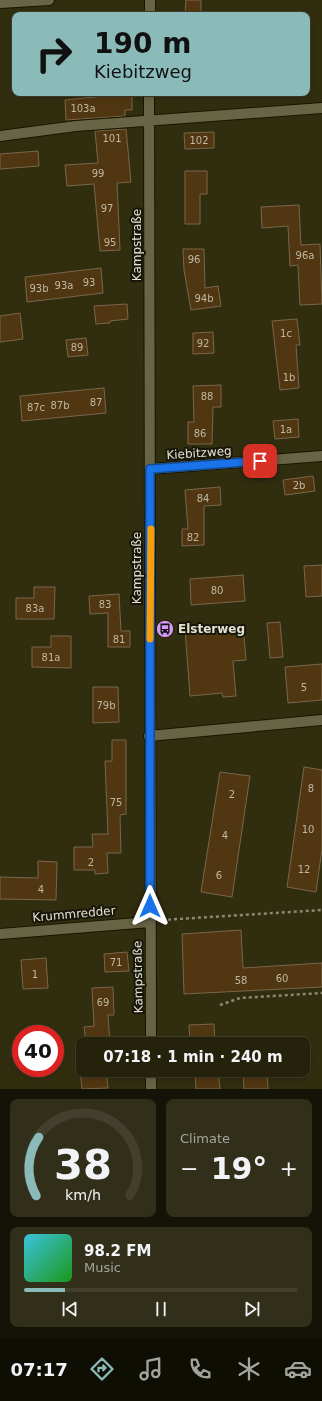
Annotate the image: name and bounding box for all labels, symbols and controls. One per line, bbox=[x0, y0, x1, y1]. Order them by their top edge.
text: 190 m bbox=[94, 27, 191, 60]
icon: right bbox=[28, 28, 80, 80]
text: Kiebitzweg bbox=[94, 61, 192, 82]
house number: 103a bbox=[70, 103, 96, 114]
house number: 101 bbox=[102, 133, 122, 144]
house number: 102 bbox=[189, 135, 209, 146]
house number: 99 bbox=[92, 168, 104, 179]
house number: 97 bbox=[101, 203, 113, 214]
street label: Kampstraße bbox=[130, 209, 144, 281]
house number: 95 bbox=[104, 237, 116, 248]
house number: 96a bbox=[296, 250, 314, 261]
house number: 96 bbox=[188, 254, 200, 265]
house number: 93 bbox=[83, 277, 95, 288]
house number: 93a bbox=[55, 280, 73, 291]
house number: 93b bbox=[29, 283, 49, 294]
house number: 94b bbox=[194, 293, 214, 304]
house number: 1c bbox=[280, 328, 292, 339]
house number: 92 bbox=[197, 338, 209, 349]
house number: 89 bbox=[71, 342, 83, 353]
house number: 1b bbox=[283, 372, 295, 383]
house number: 88 bbox=[201, 391, 213, 402]
house number: 87 bbox=[90, 397, 102, 408]
house number: 87b bbox=[50, 400, 70, 411]
house number: 87c bbox=[27, 402, 45, 413]
house number: 1a bbox=[280, 424, 292, 435]
house number: 86 bbox=[194, 428, 206, 439]
street label: Kiebitzweg bbox=[166, 444, 232, 462]
pin bbox=[243, 444, 277, 478]
icon: arrive bbox=[249, 450, 271, 472]
house number: 2b bbox=[293, 480, 305, 491]
house number: 84 bbox=[197, 493, 209, 504]
street label: Kampstraße bbox=[130, 532, 144, 604]
house number: 82 bbox=[187, 532, 199, 543]
house number: 80 bbox=[211, 585, 223, 596]
house number: 83 bbox=[99, 599, 111, 610]
house number: 83a bbox=[26, 603, 44, 614]
bus stop icon: Elsterweg bbox=[155, 619, 175, 639]
place label: Elsterweg bbox=[178, 622, 245, 636]
house number: 81 bbox=[113, 634, 125, 645]
house number: 81a bbox=[42, 652, 60, 663]
house number: 5 bbox=[301, 682, 307, 693]
house number: 79b bbox=[96, 700, 116, 711]
house number: 8 bbox=[308, 783, 314, 794]
house number: 2 bbox=[229, 789, 235, 800]
house number: 75 bbox=[110, 797, 122, 808]
house number: 10 bbox=[302, 824, 314, 835]
house number: 4 bbox=[222, 830, 228, 841]
house number: 2 bbox=[88, 857, 94, 868]
house number: 12 bbox=[298, 864, 310, 875]
house number: 6 bbox=[216, 870, 222, 881]
house number: 4 bbox=[38, 884, 44, 895]
position arrow bbox=[129, 885, 171, 927]
street label: Krummredder bbox=[32, 903, 116, 925]
street label: Kampstraße bbox=[130, 941, 146, 1013]
house number: 71 bbox=[110, 957, 122, 968]
house number: 1 bbox=[32, 969, 38, 980]
house number: 60 bbox=[276, 973, 288, 984]
house number: 58 bbox=[235, 975, 247, 986]
house number: 69 bbox=[97, 997, 109, 1008]
speed limit sign: 40 bbox=[12, 1025, 64, 1077]
text: 07:18 · 1 min · 240 m bbox=[103, 1048, 283, 1066]
text: Climate bbox=[180, 1131, 230, 1146]
text: 38 bbox=[54, 1140, 112, 1189]
text: 19° bbox=[211, 1151, 267, 1186]
text: − bbox=[180, 1156, 198, 1181]
text: + bbox=[280, 1156, 298, 1181]
text: km/h bbox=[65, 1187, 101, 1203]
text: 98.2 FM bbox=[84, 1242, 151, 1260]
text: Music bbox=[84, 1260, 121, 1275]
icon: previous bbox=[59, 1298, 81, 1320]
icon: pause bbox=[150, 1298, 172, 1320]
icon: next bbox=[241, 1298, 263, 1320]
icon: directions bbox=[88, 1355, 116, 1383]
icon: music bbox=[137, 1355, 165, 1383]
icon: phone bbox=[186, 1355, 214, 1383]
icon: climate bbox=[235, 1355, 263, 1383]
icon: car bbox=[284, 1355, 312, 1383]
text: 07:17 bbox=[10, 1359, 68, 1380]

